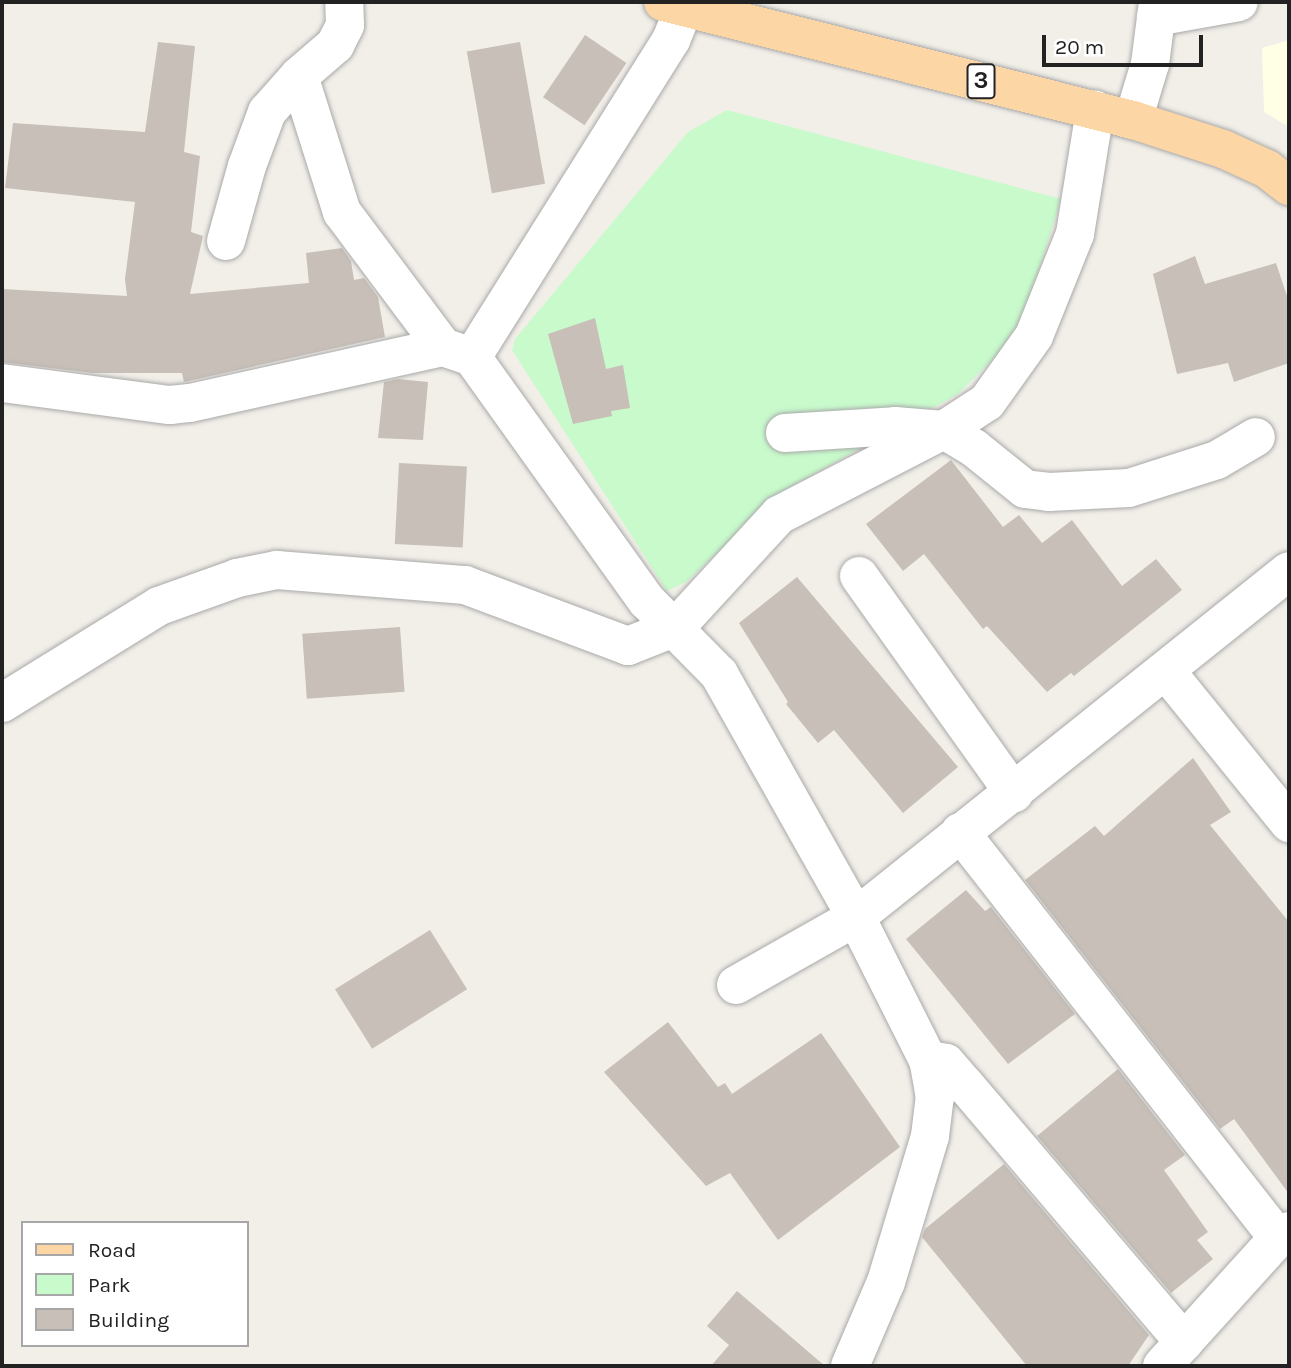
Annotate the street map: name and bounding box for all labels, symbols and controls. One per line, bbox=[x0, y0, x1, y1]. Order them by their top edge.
scale bar bbox=[1046, 21, 1207, 65]
text: 20 m bbox=[1055, 35, 1104, 59]
road number: 3 bbox=[965, 60, 997, 102]
legend bbox=[21, 1221, 248, 1347]
text: Road bbox=[88, 1238, 136, 1262]
text: Park bbox=[88, 1273, 131, 1297]
text: Building bbox=[88, 1308, 169, 1332]

